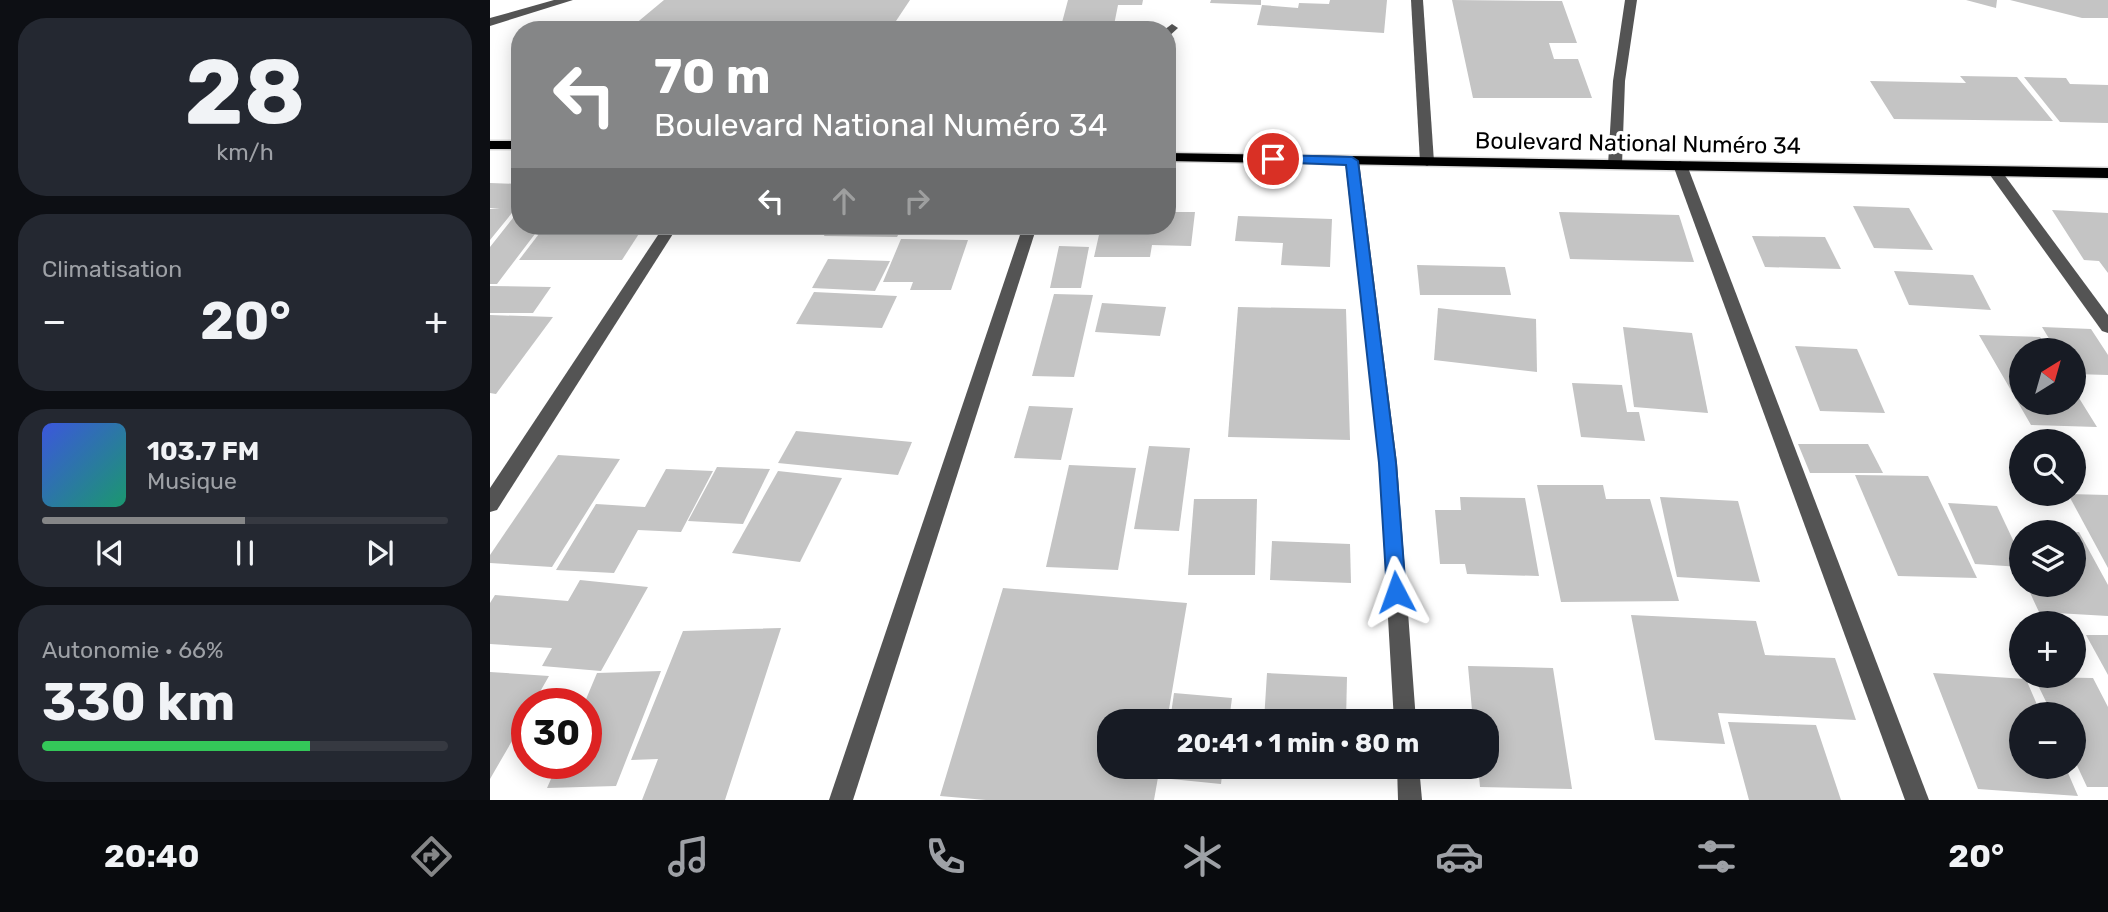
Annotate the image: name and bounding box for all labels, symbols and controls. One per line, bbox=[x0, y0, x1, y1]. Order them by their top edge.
text: 28 bbox=[185, 38, 305, 146]
text: 70 m bbox=[654, 47, 771, 105]
icon: left bbox=[539, 49, 630, 140]
text: Boulevard National Numéro 34 bbox=[654, 106, 1108, 144]
street label: Boulevard National Numéro 34 bbox=[1475, 126, 1801, 160]
pin bbox=[1243, 129, 1303, 189]
text: km/h bbox=[216, 138, 274, 166]
icon: arrive bbox=[1254, 140, 1292, 178]
icon: left bbox=[752, 182, 790, 220]
icon: ahead bbox=[825, 182, 863, 220]
icon: right bbox=[898, 182, 936, 220]
text: Climatisation bbox=[42, 255, 182, 283]
text: 20° bbox=[200, 290, 291, 352]
text: − bbox=[42, 298, 67, 344]
text: + bbox=[424, 298, 448, 344]
north arrow bbox=[2009, 338, 2086, 415]
map controls bbox=[2009, 338, 2086, 779]
button: search bbox=[2009, 429, 2086, 506]
text: 103.7 FM bbox=[147, 436, 259, 467]
text: Musique bbox=[147, 467, 237, 495]
button: layers bbox=[2009, 520, 2086, 597]
icon: previous bbox=[91, 534, 129, 572]
icon: pause bbox=[226, 534, 264, 572]
icon: next bbox=[361, 534, 399, 572]
position arrow bbox=[1359, 555, 1433, 629]
button: + bbox=[2009, 611, 2086, 688]
text: Autonomie · 66% bbox=[42, 636, 223, 664]
text: 330 km bbox=[42, 671, 235, 733]
speed limit sign: 30 bbox=[511, 688, 602, 779]
button: − bbox=[2009, 702, 2086, 779]
text: 20:41 · 1 min · 80 m bbox=[1177, 728, 1419, 759]
icon: directions bbox=[407, 832, 456, 881]
icon: music bbox=[664, 832, 713, 881]
icon: phone bbox=[921, 832, 970, 881]
icon: climate bbox=[1178, 832, 1227, 881]
icon: car bbox=[1435, 832, 1484, 881]
icon: filters bbox=[1692, 832, 1741, 881]
text: 20:40 bbox=[104, 837, 199, 875]
text: 20° bbox=[1948, 837, 2004, 875]

